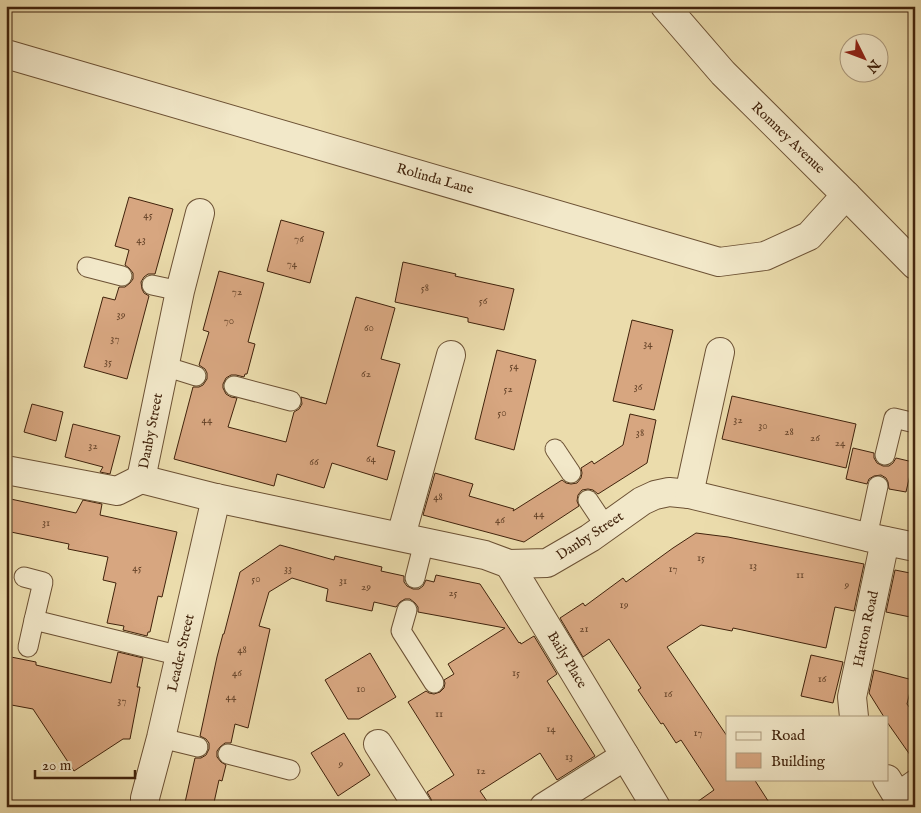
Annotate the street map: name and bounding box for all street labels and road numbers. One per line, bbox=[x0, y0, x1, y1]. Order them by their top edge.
street label: Romney Avenue bbox=[747, 98, 829, 178]
street label: Rolinda Lane bbox=[394, 159, 476, 199]
street label: Danby Street bbox=[135, 391, 167, 470]
street label: Danby Street bbox=[553, 507, 627, 564]
street label: Hatton Road bbox=[849, 589, 883, 669]
street label: Leader Street bbox=[163, 612, 199, 694]
street label: Baily Place bbox=[543, 628, 591, 692]

